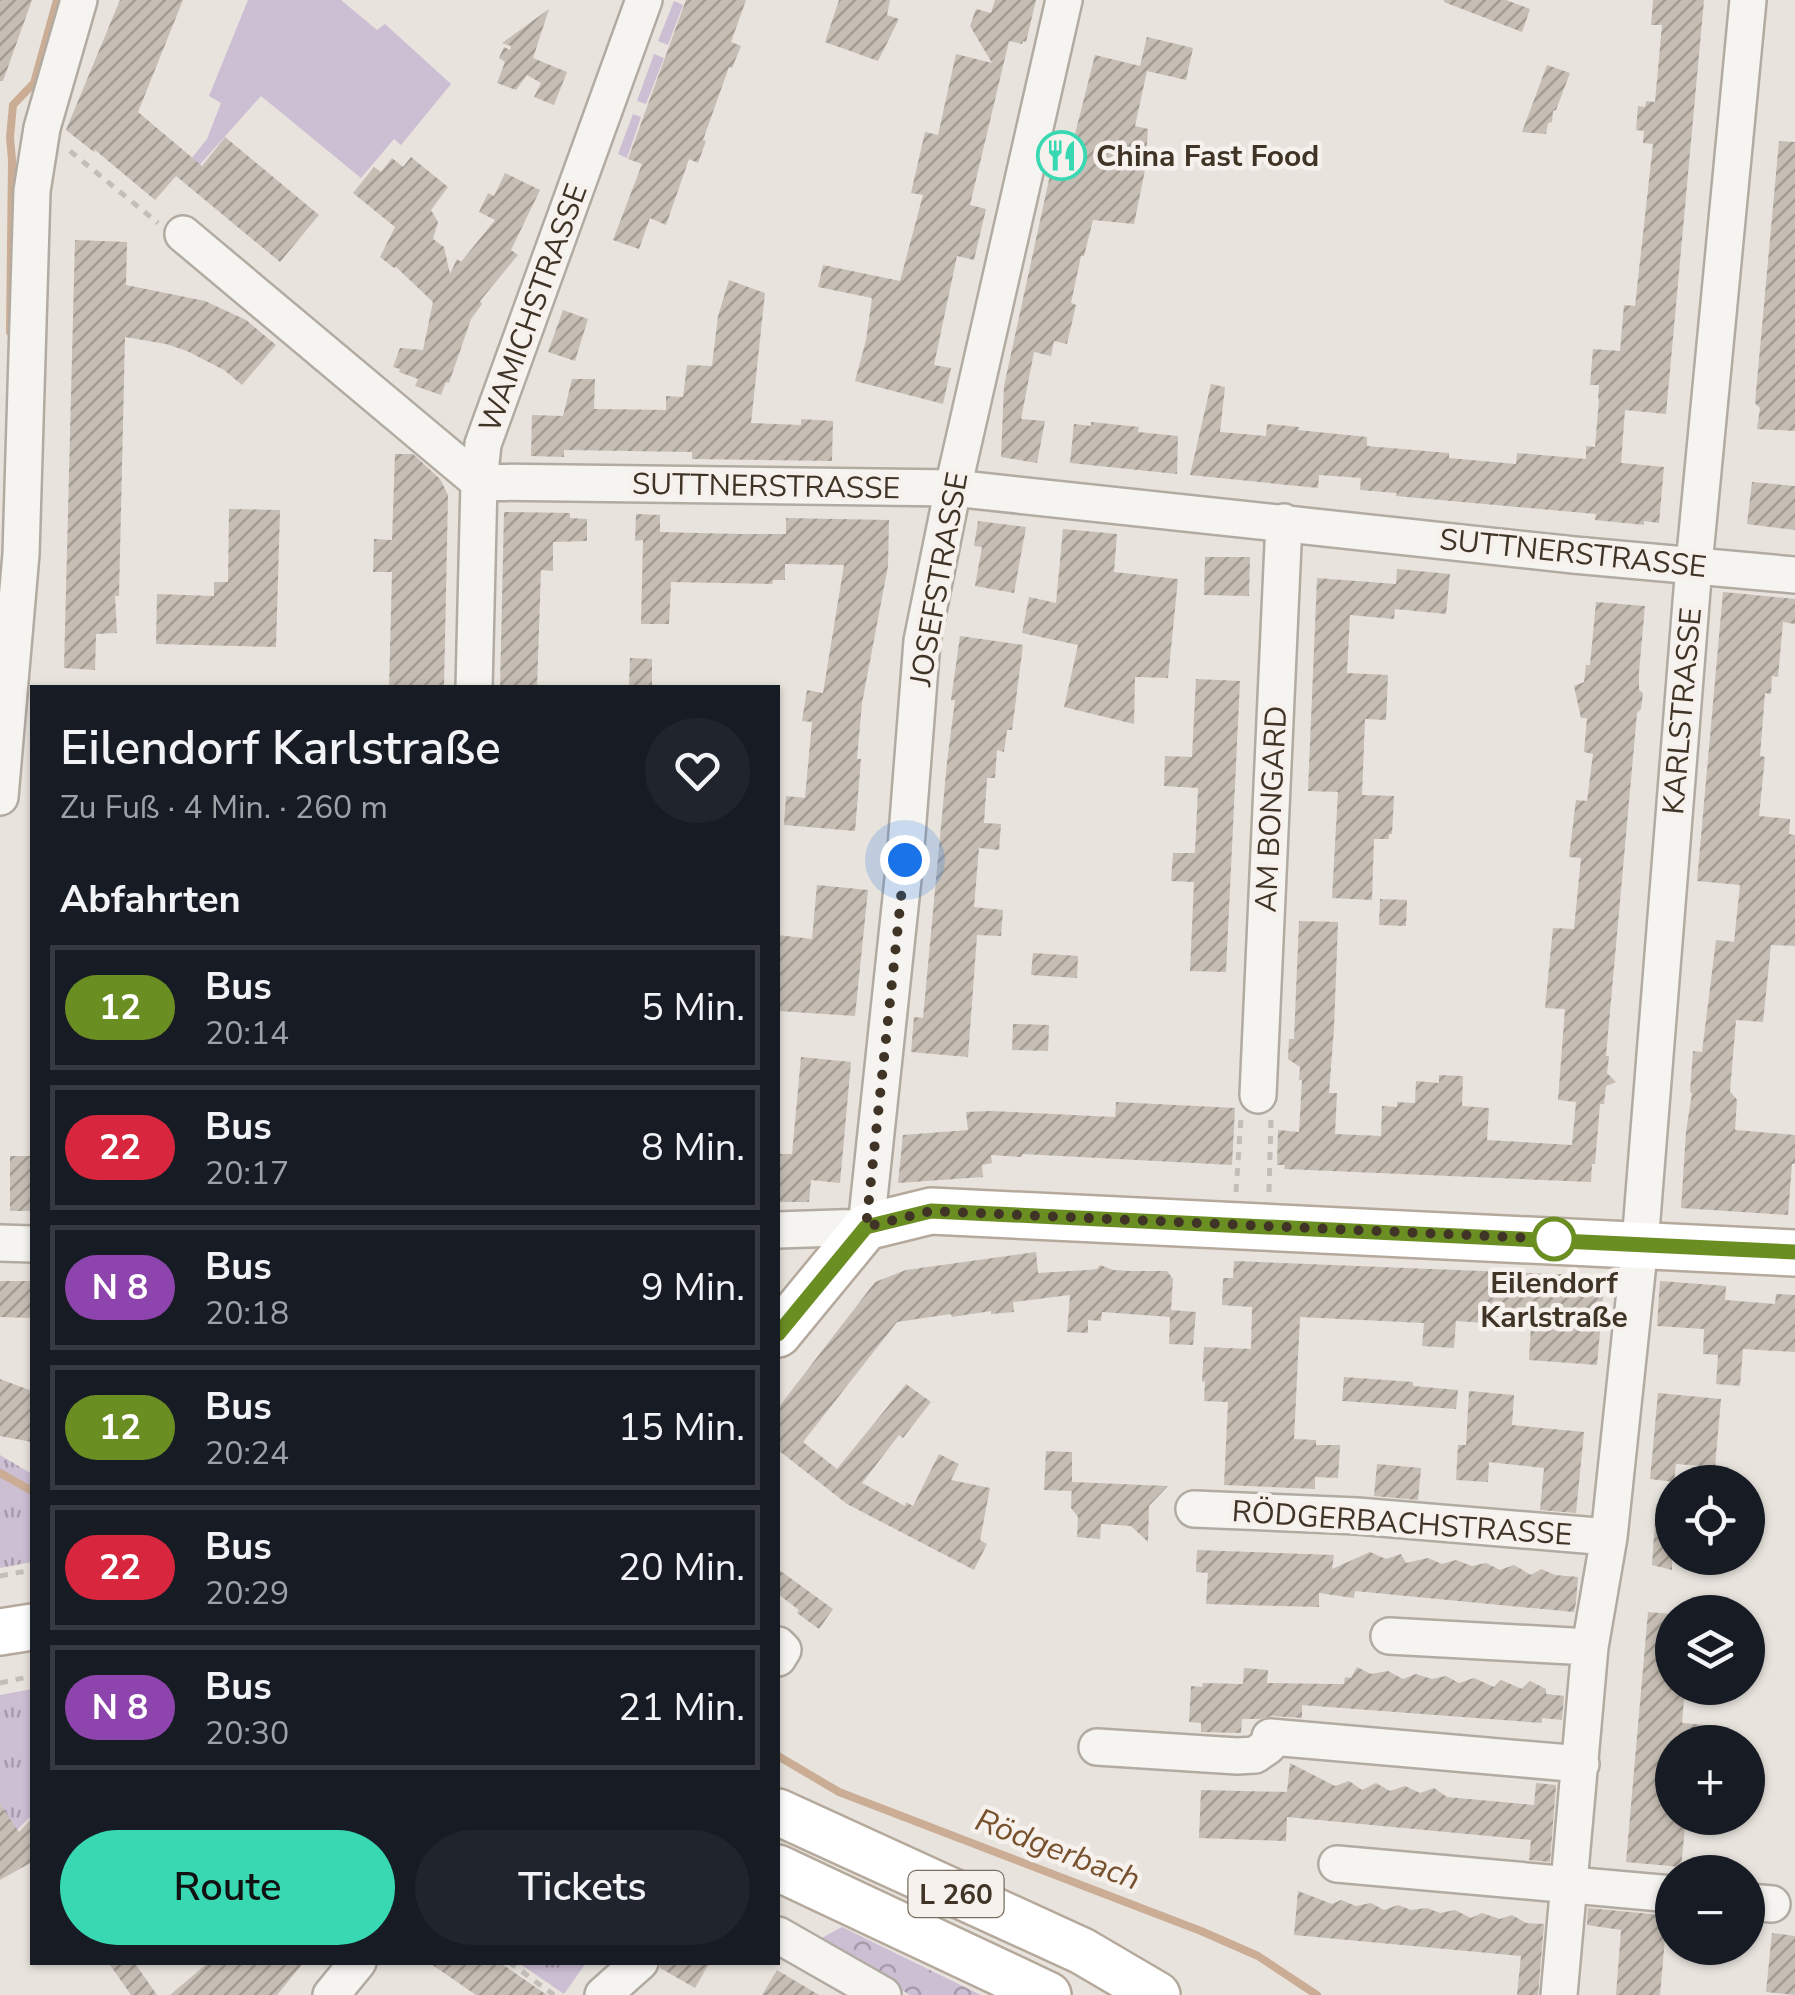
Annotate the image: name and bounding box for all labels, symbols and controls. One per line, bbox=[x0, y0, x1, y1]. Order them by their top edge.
restaurant icon: China Fast Food bbox=[1035, 130, 1087, 182]
place label: China Fast Food bbox=[1096, 136, 1319, 177]
street label: WAMICHSTRASSE bbox=[469, 178, 597, 438]
street label: SUTTNERSTRASSE bbox=[631, 464, 901, 509]
street label: JOSEFSTRASSE bbox=[900, 469, 978, 690]
street label: SUTTNERSTRASSE bbox=[1437, 519, 1709, 588]
street label: KARLSTRASSE bbox=[1653, 606, 1712, 816]
street label: AM BONGARD bbox=[1246, 705, 1297, 913]
text: Eilendorf Karlstraße bbox=[60, 715, 501, 781]
button: heart bbox=[645, 718, 750, 823]
text: Zu Fuß · 4 Min. · 260 m bbox=[60, 786, 388, 829]
your location bbox=[880, 835, 930, 885]
text: Abfahrten bbox=[60, 874, 241, 925]
text: Bus bbox=[205, 961, 272, 1012]
text: 5 Min. bbox=[641, 982, 745, 1033]
text: 12 bbox=[99, 984, 141, 1031]
text: 20:14 bbox=[205, 1012, 289, 1055]
text: Bus bbox=[205, 1101, 272, 1152]
text: 8 Min. bbox=[641, 1122, 745, 1173]
text: 22 bbox=[99, 1124, 141, 1171]
text: 20:17 bbox=[205, 1152, 289, 1195]
marker: Eilendorf Karlstraße bbox=[1533, 1218, 1575, 1260]
text: Bus bbox=[205, 1241, 272, 1292]
text: 9 Min. bbox=[641, 1262, 745, 1313]
place label: Eilendorf Karlstraße bbox=[1480, 1263, 1628, 1338]
text: N 8 bbox=[92, 1264, 148, 1311]
text: 20:18 bbox=[205, 1292, 289, 1335]
text: Bus bbox=[205, 1381, 272, 1432]
text: 15 Min. bbox=[618, 1402, 745, 1453]
text: 12 bbox=[99, 1404, 141, 1451]
text: 20:24 bbox=[205, 1432, 289, 1475]
map controls bbox=[1655, 1465, 1765, 1965]
button: locate bbox=[1655, 1465, 1765, 1575]
street label: RÖDGERBACHSTRASSE bbox=[1230, 1491, 1573, 1556]
text: Bus bbox=[205, 1521, 272, 1572]
text: 20 Min. bbox=[618, 1542, 745, 1593]
text: 22 bbox=[99, 1544, 141, 1591]
text: 20:29 bbox=[205, 1572, 289, 1615]
button: layers bbox=[1655, 1595, 1765, 1705]
text: Bus bbox=[205, 1661, 272, 1712]
text: 21 Min. bbox=[618, 1682, 745, 1733]
text: N 8 bbox=[92, 1684, 148, 1731]
text: 20:30 bbox=[205, 1712, 289, 1755]
button: + bbox=[1655, 1725, 1765, 1835]
water label: Rödgerbach bbox=[969, 1798, 1146, 1901]
button: Route bbox=[60, 1830, 395, 1945]
button: Tickets bbox=[415, 1830, 750, 1945]
button: − bbox=[1655, 1855, 1765, 1965]
road number: L 260 bbox=[908, 1871, 1004, 1917]

